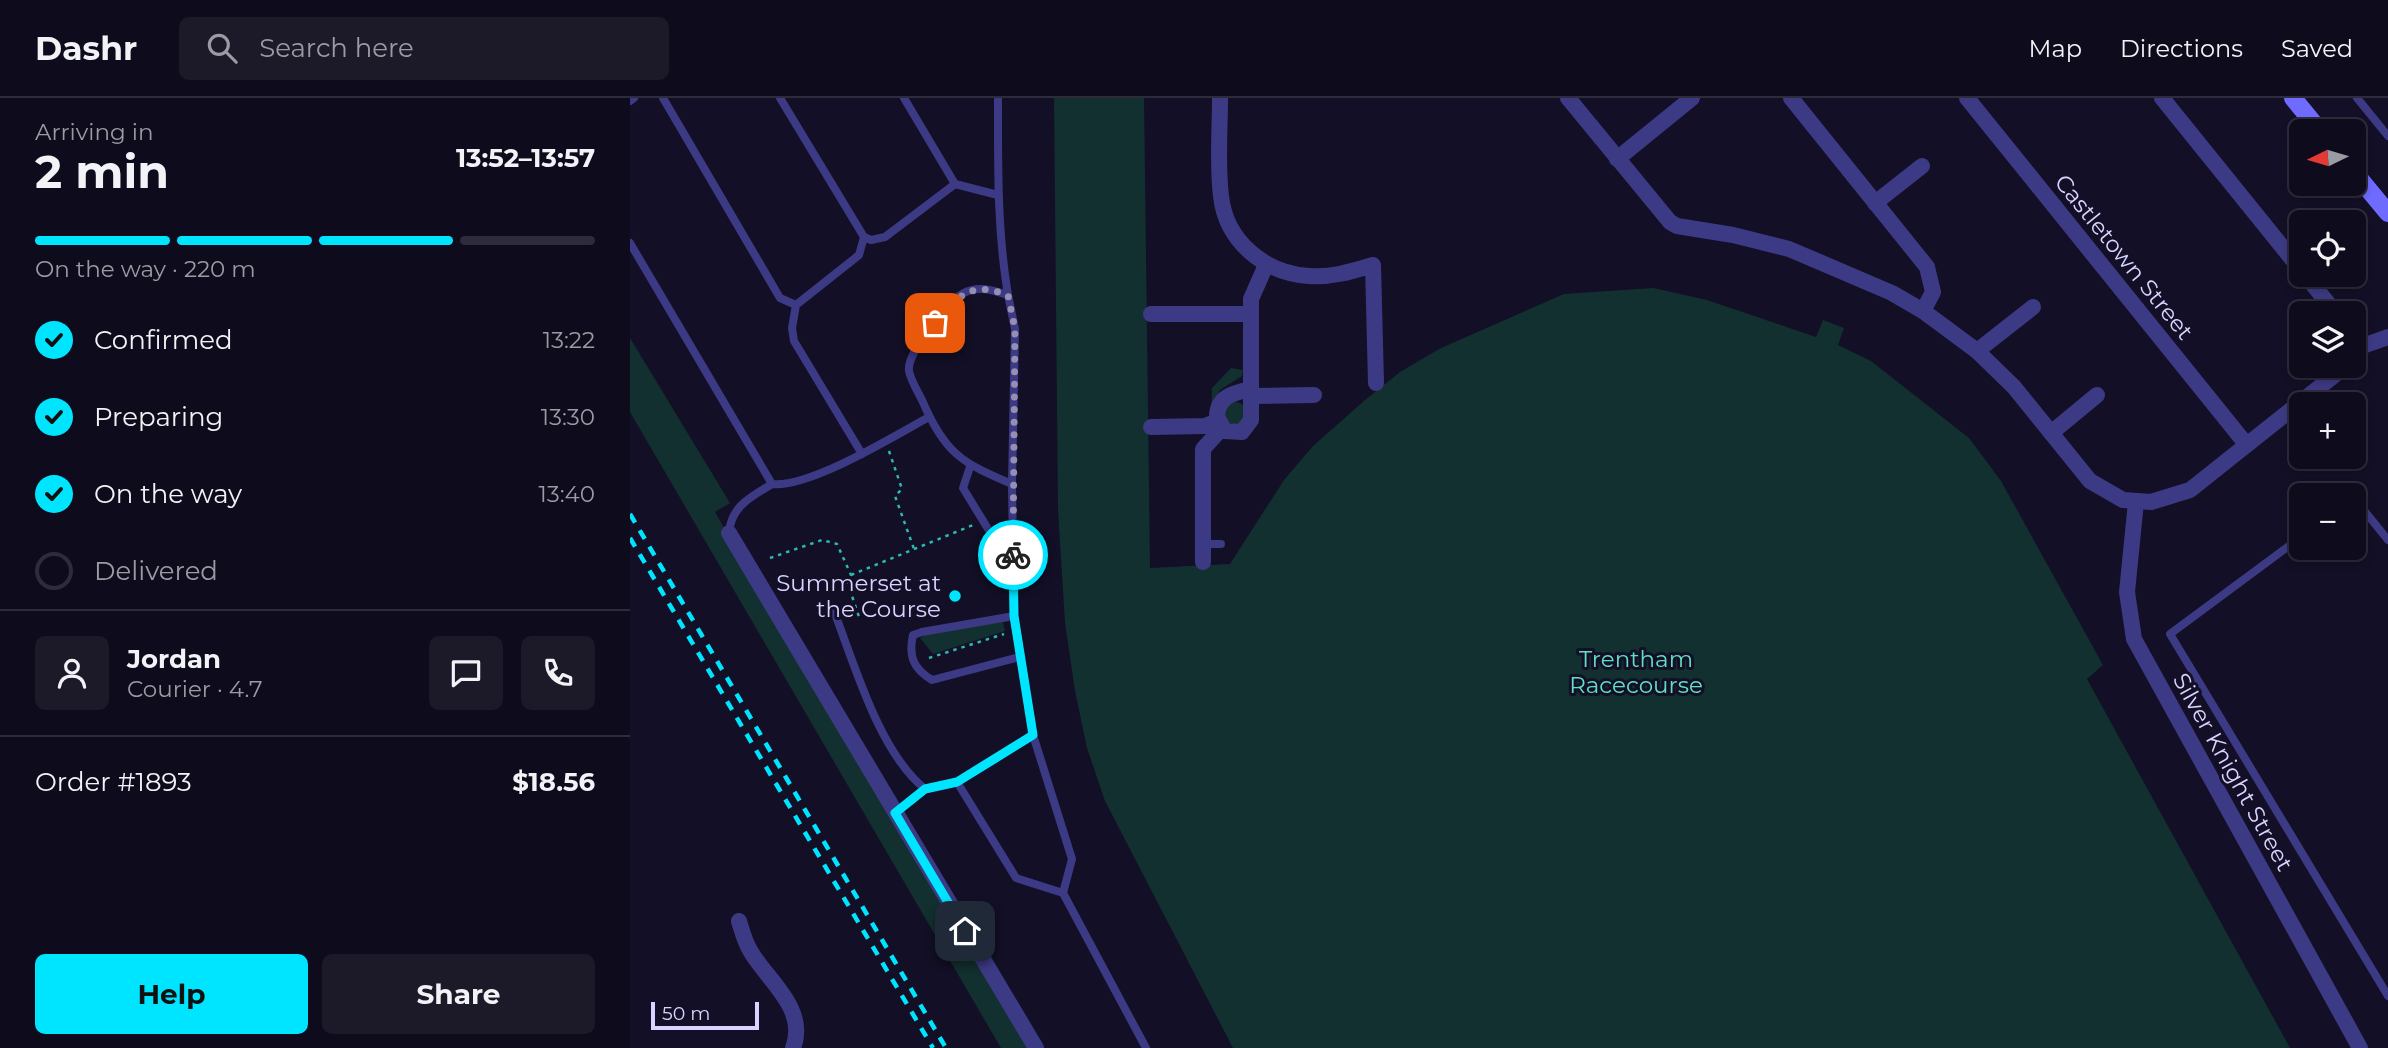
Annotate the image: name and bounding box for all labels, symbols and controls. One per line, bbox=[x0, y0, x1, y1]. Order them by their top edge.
search box bbox=[179, 17, 669, 80]
text: Dashr bbox=[35, 28, 137, 68]
icon: search bbox=[203, 29, 241, 67]
text: Search here bbox=[259, 32, 414, 64]
text: Map bbox=[2029, 34, 2082, 63]
text: Directions bbox=[2120, 34, 2243, 63]
text: Saved bbox=[2281, 34, 2353, 63]
text: Arriving in bbox=[35, 118, 154, 146]
north arrow bbox=[2289, 119, 2366, 196]
map controls bbox=[2289, 119, 2366, 560]
text: 13:52–13:57 bbox=[456, 142, 595, 174]
text: 2 min bbox=[35, 143, 169, 200]
street label: Castletown Street bbox=[2049, 169, 2199, 345]
button: locate bbox=[2289, 210, 2366, 287]
text: On the way · 220 m bbox=[35, 255, 256, 283]
pin bbox=[905, 293, 965, 353]
button: layers bbox=[2289, 301, 2366, 378]
icon: bag bbox=[916, 304, 954, 342]
icon: check bbox=[35, 321, 73, 359]
text: Confirmed bbox=[94, 324, 233, 356]
text: 13:22 bbox=[543, 326, 595, 354]
button: + bbox=[2289, 392, 2366, 469]
icon: check bbox=[35, 398, 73, 436]
text: Preparing bbox=[94, 401, 223, 433]
text: 13:30 bbox=[541, 403, 595, 431]
icon: check bbox=[35, 475, 73, 513]
text: On the way bbox=[94, 478, 242, 510]
text: 13:40 bbox=[538, 480, 595, 508]
button: − bbox=[2289, 483, 2366, 560]
courier bbox=[978, 520, 1048, 590]
icon: bike bbox=[994, 536, 1032, 574]
text: Delivered bbox=[94, 555, 218, 587]
place label: Summerset at the Course bbox=[776, 569, 941, 623]
marker: Summerset at the Course bbox=[947, 588, 963, 604]
button: person bbox=[35, 636, 109, 710]
button: chat bbox=[429, 636, 503, 710]
button: phone bbox=[521, 636, 595, 710]
text: Jordan bbox=[127, 643, 221, 675]
park label: Trentham Racecourse bbox=[1569, 645, 1703, 699]
street label: Silver Knight Street bbox=[2167, 668, 2299, 876]
text: Courier · 4.7 bbox=[127, 675, 263, 703]
text: Order #1893 bbox=[35, 766, 192, 798]
text: $18.56 bbox=[512, 766, 595, 798]
pin bbox=[935, 901, 995, 961]
icon: home bbox=[946, 912, 984, 950]
button: Help bbox=[35, 954, 308, 1034]
button: Share bbox=[322, 954, 595, 1034]
scale bar bbox=[651, 999, 760, 1031]
text: 50 m bbox=[662, 1002, 710, 1025]

